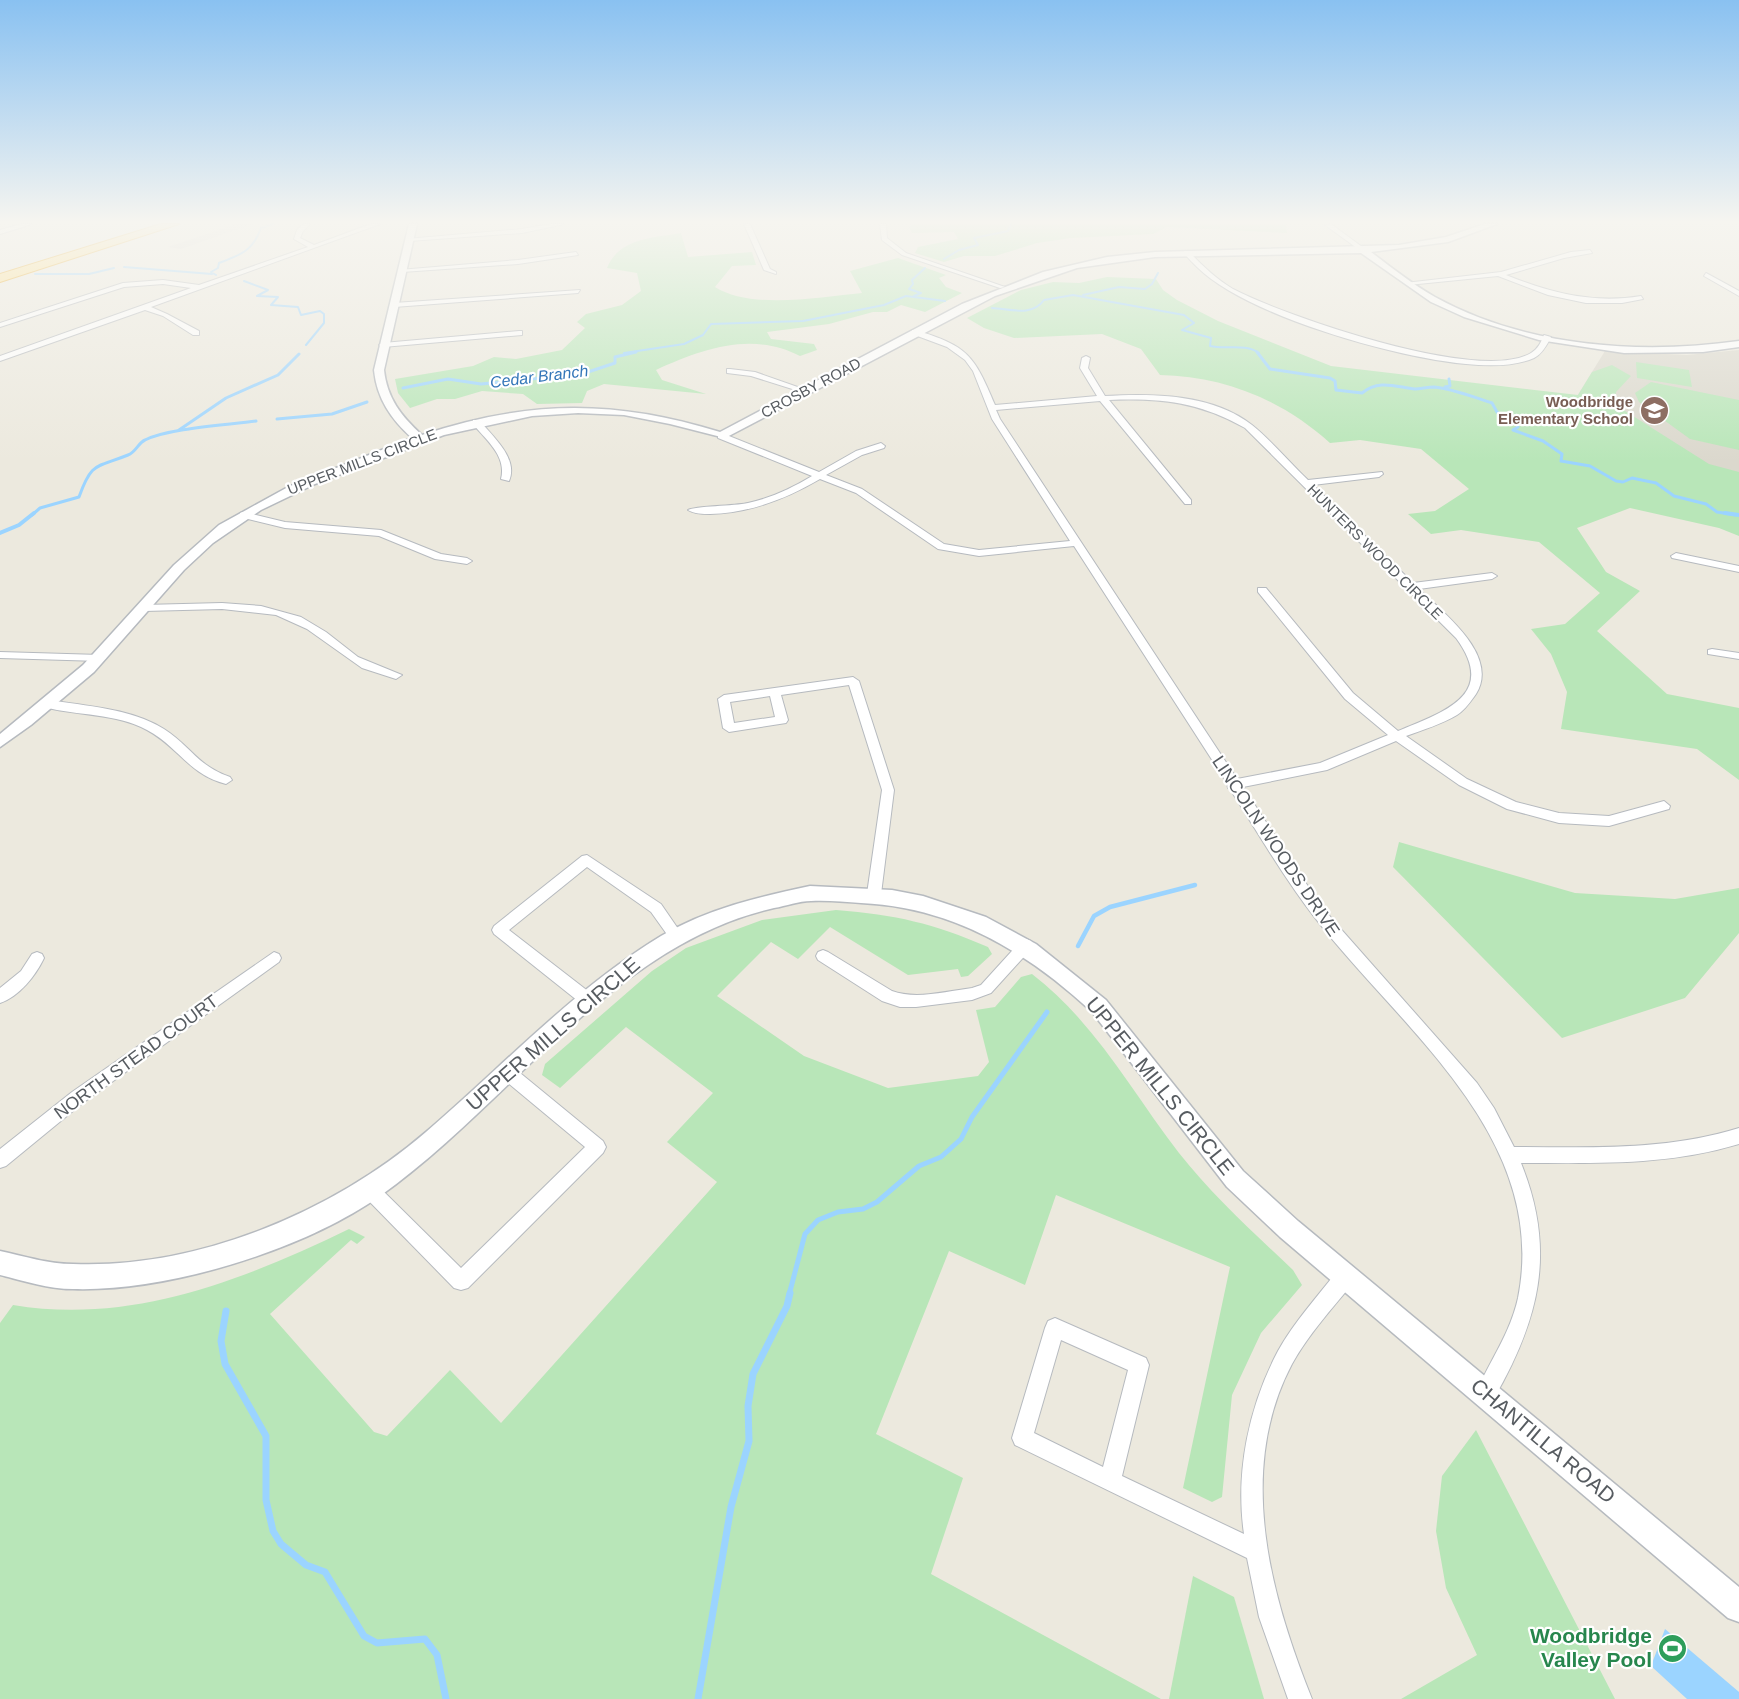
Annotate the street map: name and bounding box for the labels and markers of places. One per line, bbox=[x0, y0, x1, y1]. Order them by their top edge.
place label: Woodbridge Elementary School bbox=[1498, 393, 1633, 427]
school or university icon: Woodbridge Elementary School bbox=[1638, 395, 1670, 427]
place label: Woodbridge Valley Pool bbox=[1530, 1624, 1652, 1671]
sports icon: Woodbridge Valley Pool bbox=[1657, 1632, 1689, 1664]

